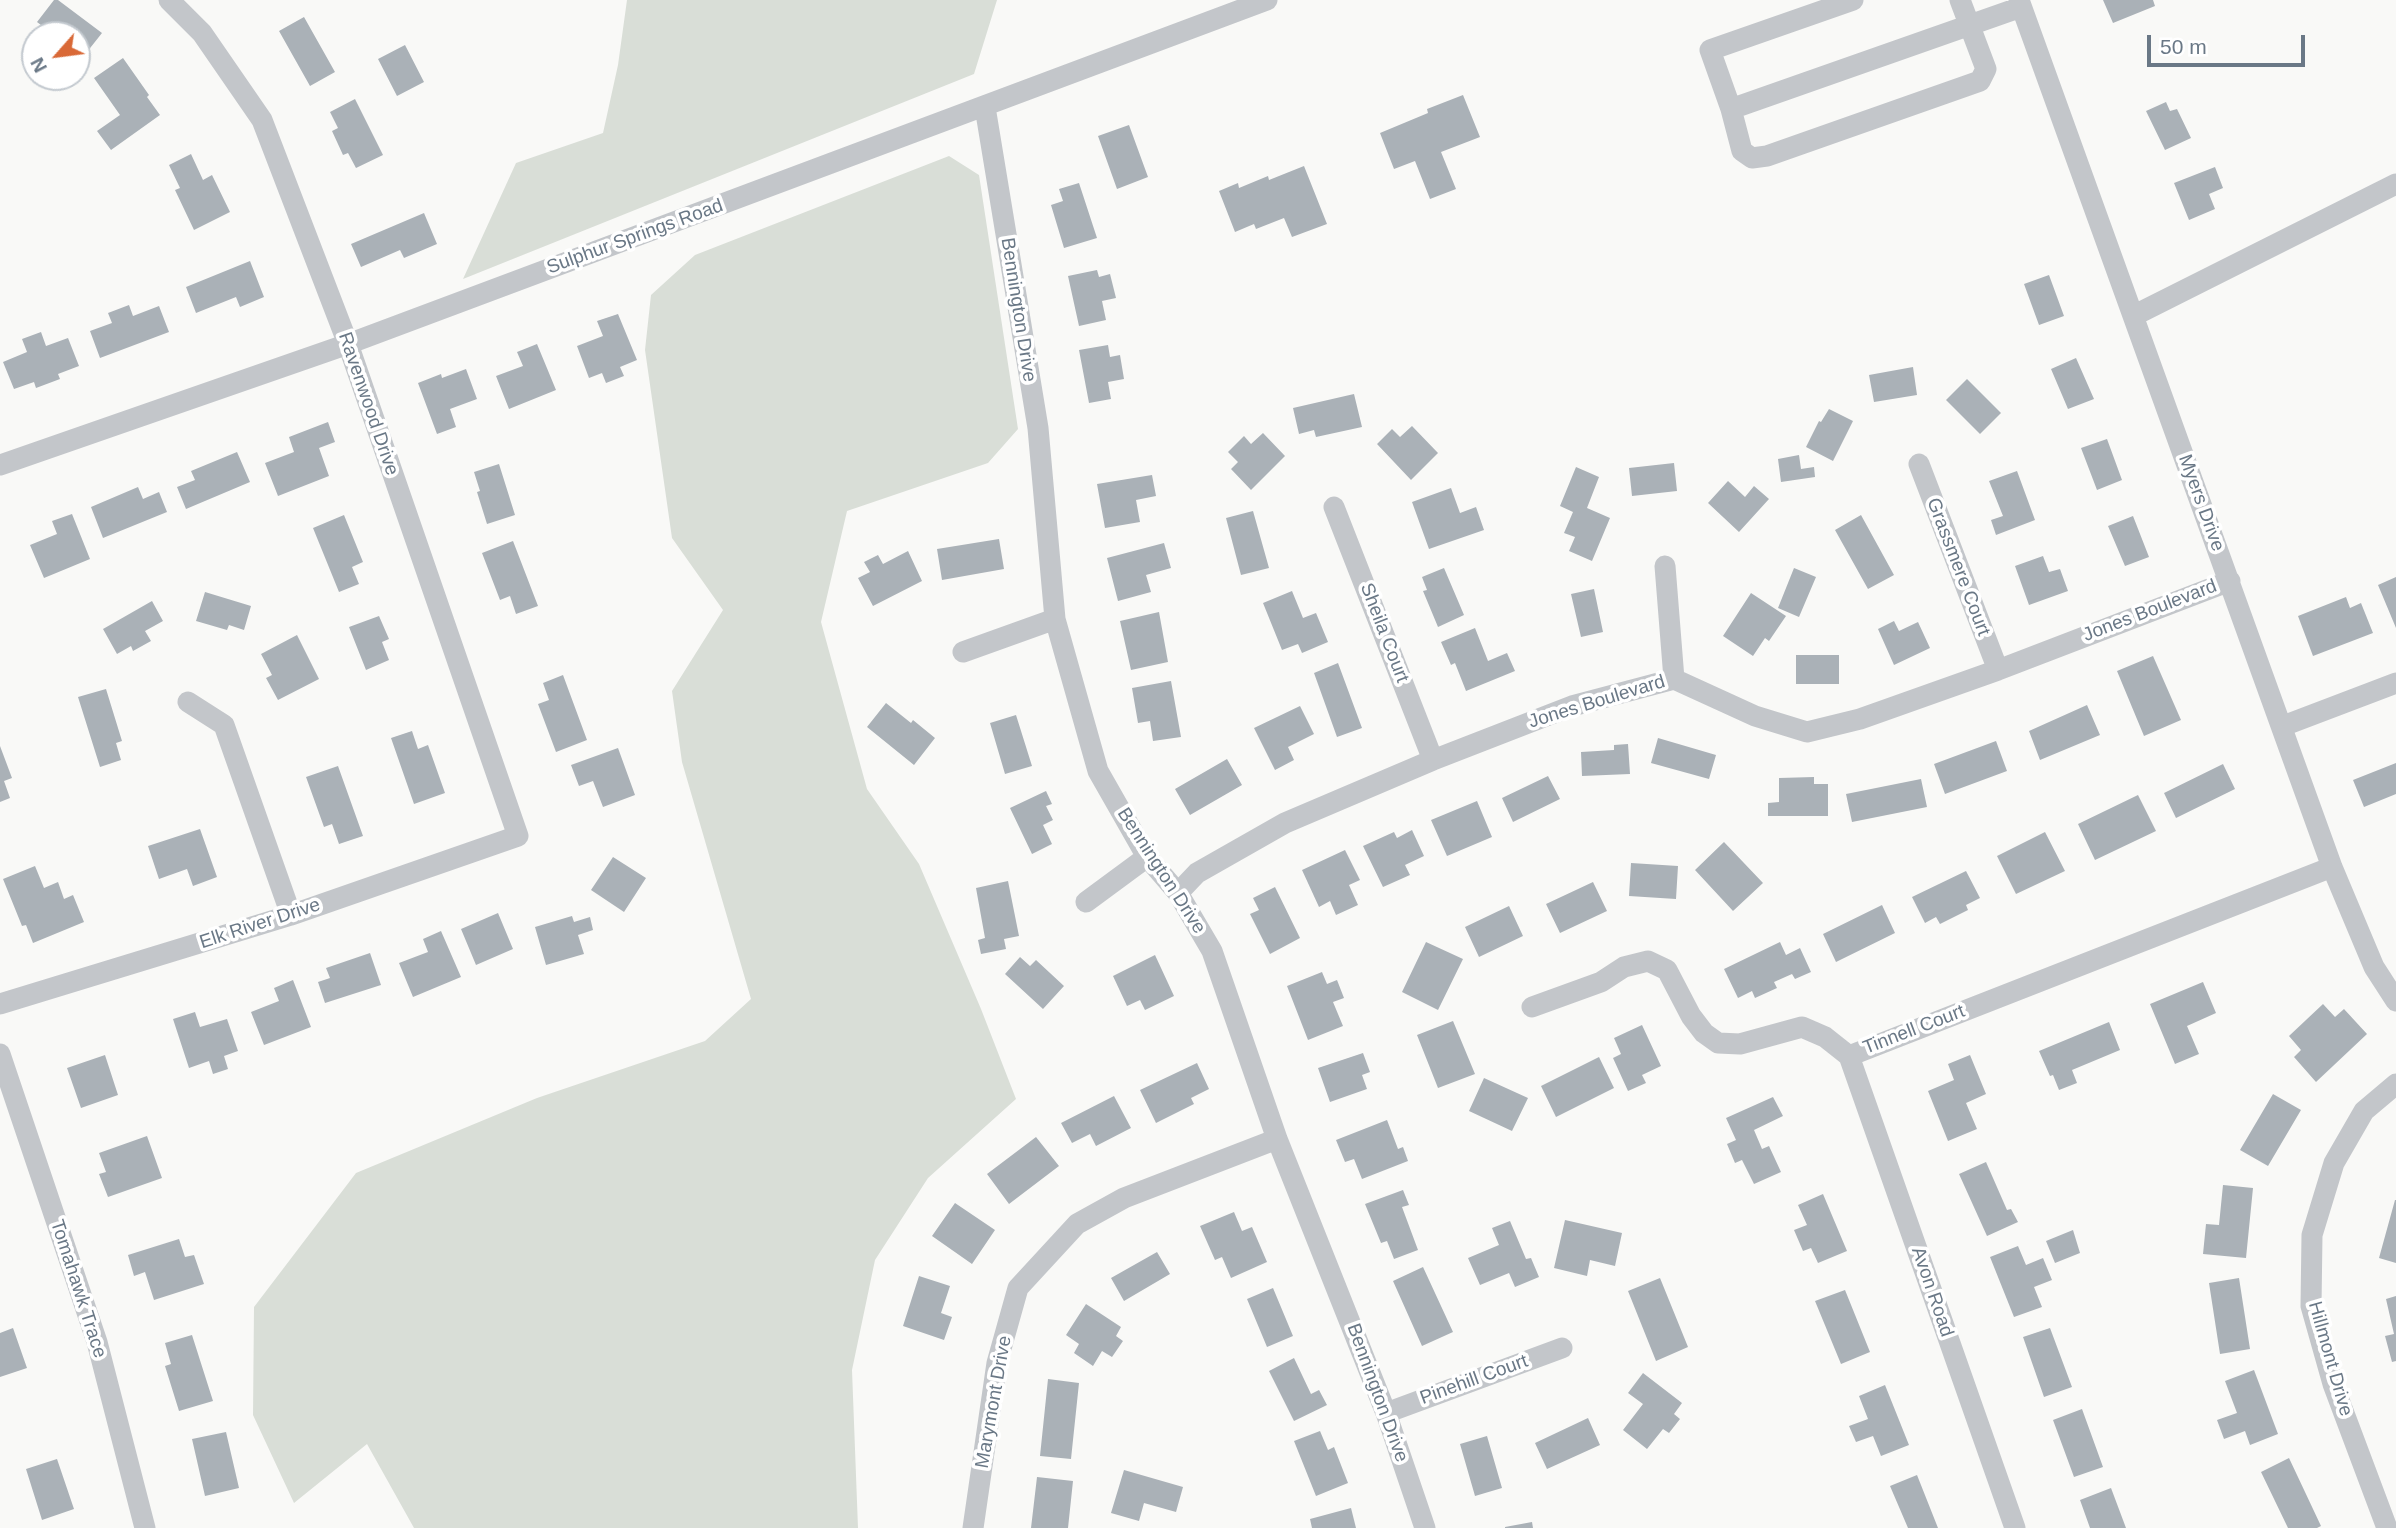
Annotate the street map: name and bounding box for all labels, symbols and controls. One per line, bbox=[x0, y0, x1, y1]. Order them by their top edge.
north arrow bbox=[21, 21, 91, 91]
scale bar bbox=[2151, 21, 2308, 65]
text: 50 m bbox=[2160, 35, 2207, 58]
text: N bbox=[26, 54, 51, 76]
street label: Sulphur Springs Road bbox=[544, 194, 726, 280]
street label: Bennington Drive bbox=[995, 236, 1041, 384]
street label: Ravenwood Drive bbox=[333, 329, 403, 479]
street label: Myers Drive bbox=[2173, 451, 2229, 555]
street label: Grassmere Court bbox=[1921, 495, 1995, 639]
street label: Jones Boulevard bbox=[2080, 575, 2220, 647]
street label: Sheila Court bbox=[1355, 580, 1413, 686]
street label: Jones Boulevard bbox=[1526, 670, 1668, 734]
street label: Bennington Drive bbox=[1112, 804, 1210, 938]
street label: Elk River Drive bbox=[197, 894, 323, 954]
street label: Tinnell Court bbox=[1860, 1000, 1968, 1060]
street label: Tomahawk Trace bbox=[45, 1217, 111, 1361]
street label: Avon Road bbox=[1906, 1244, 1958, 1340]
street label: Hillmont Drive bbox=[2303, 1299, 2357, 1419]
street label: Bennington Drive bbox=[1341, 1321, 1413, 1465]
street label: Marymont Drive bbox=[971, 1334, 1017, 1470]
street label: Pinehill Court bbox=[1417, 1350, 1531, 1410]

